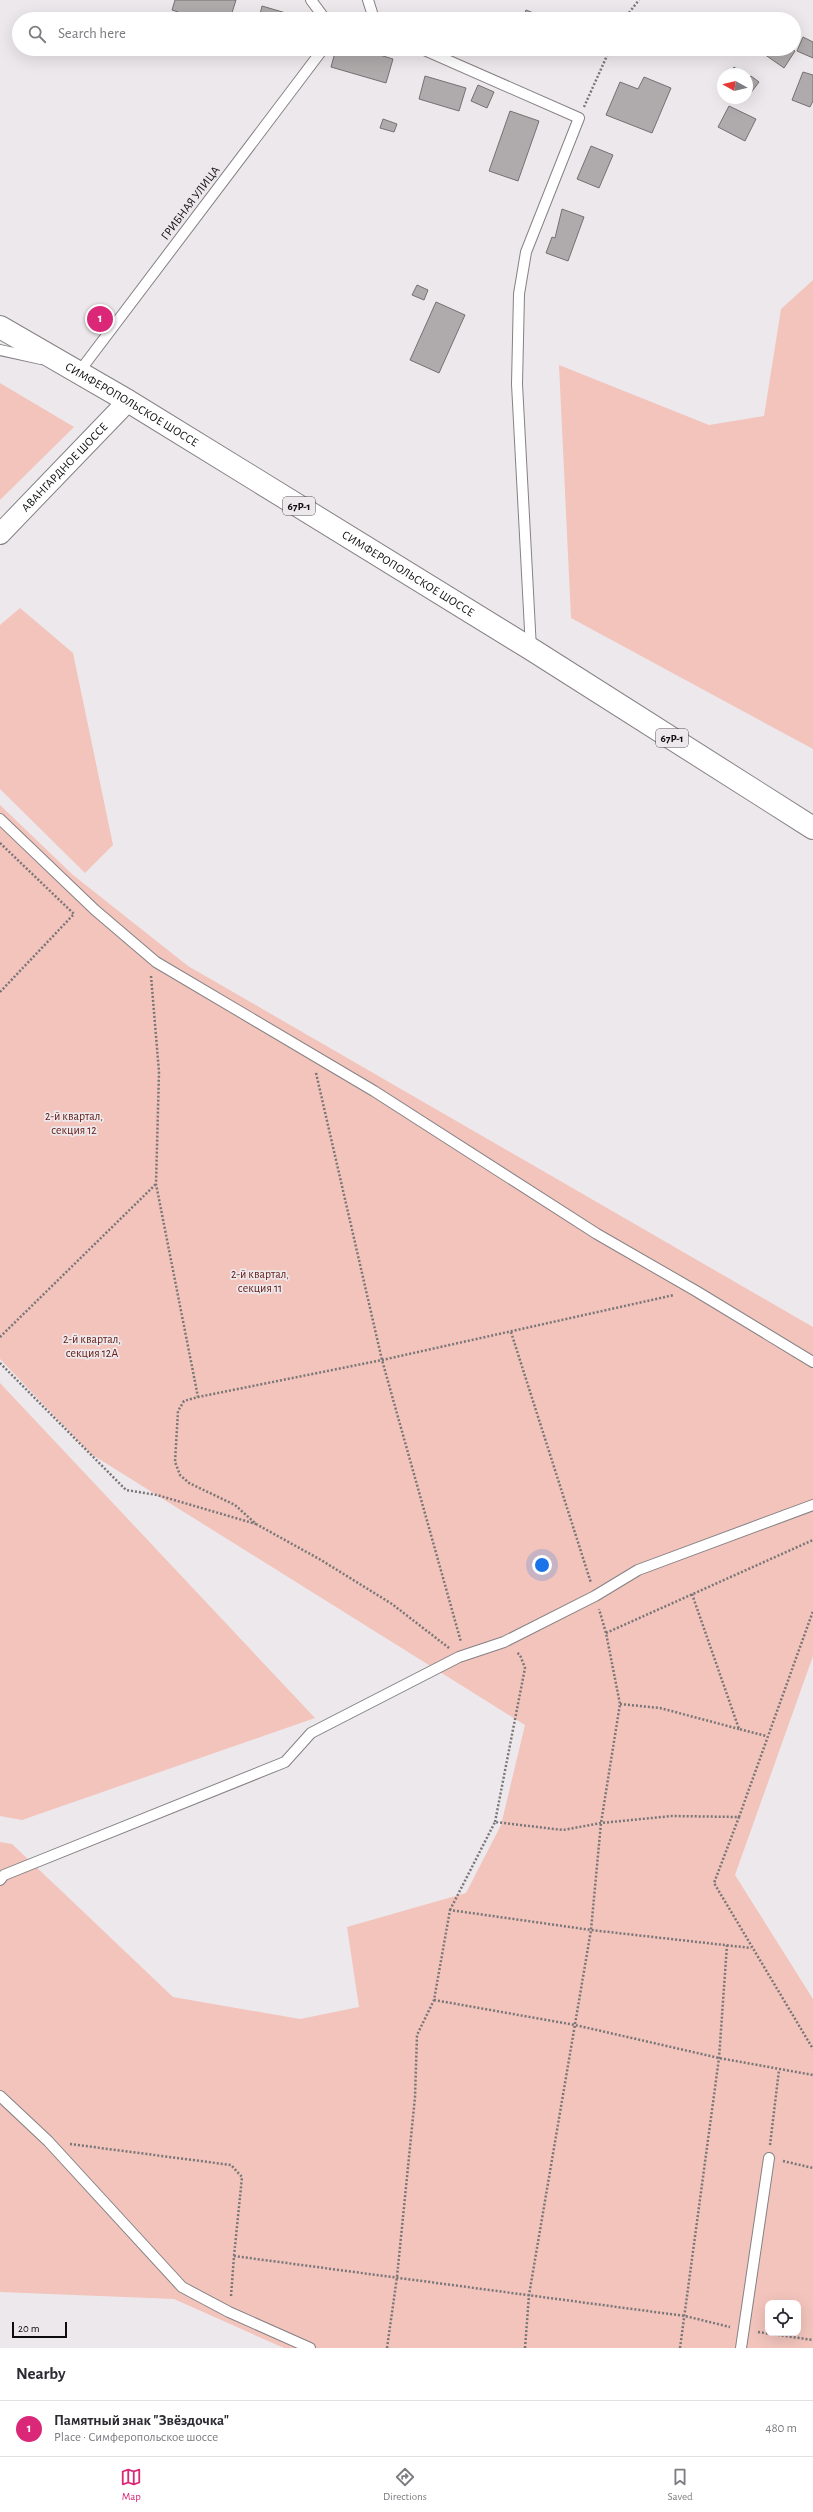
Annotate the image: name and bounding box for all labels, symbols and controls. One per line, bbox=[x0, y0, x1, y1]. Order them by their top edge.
search box bbox=[12, 12, 801, 56]
icon: search bbox=[26, 23, 48, 45]
text: Search here bbox=[58, 26, 126, 41]
north arrow bbox=[717, 68, 753, 104]
street label: ГРИБНАЯ УЛИЦА bbox=[158, 164, 222, 242]
pin: 1 bbox=[87, 304, 113, 334]
street label: СИМФЕРОПОЛЬСКОЕ ШОССЕ bbox=[63, 360, 201, 449]
street label: АВАНГАРДНОЕ ШОССЕ bbox=[19, 420, 110, 514]
road number: 67Р-1 bbox=[283, 497, 315, 515]
street label: СИМФЕРОПОЛЬСКОЕ ШОССЕ bbox=[340, 528, 477, 619]
road number: 67Р-1 bbox=[656, 729, 688, 747]
park label: 2-й квартал, секция 12 bbox=[45, 1110, 103, 1136]
park label: 2-й квартал, секция 11 bbox=[231, 1268, 289, 1294]
park label: 2-й квартал, секция 12А bbox=[63, 1333, 121, 1359]
your location bbox=[532, 1555, 552, 1575]
map controls bbox=[765, 2300, 801, 2336]
button: locate bbox=[765, 2300, 801, 2336]
scale bar bbox=[12, 2320, 67, 2339]
text: 20 m bbox=[18, 2323, 39, 2334]
text: Nearby bbox=[16, 2365, 66, 2382]
text: Памятный знак "Звёздочка" bbox=[54, 2413, 229, 2428]
text: 1 bbox=[27, 2422, 31, 2435]
text: 480 m bbox=[765, 2422, 797, 2435]
text: Place · Симферопольское шоссе bbox=[54, 2431, 218, 2444]
tab: Map bbox=[120, 2466, 142, 2503]
tab: Directions bbox=[383, 2466, 427, 2503]
tab: Saved bbox=[667, 2466, 693, 2503]

